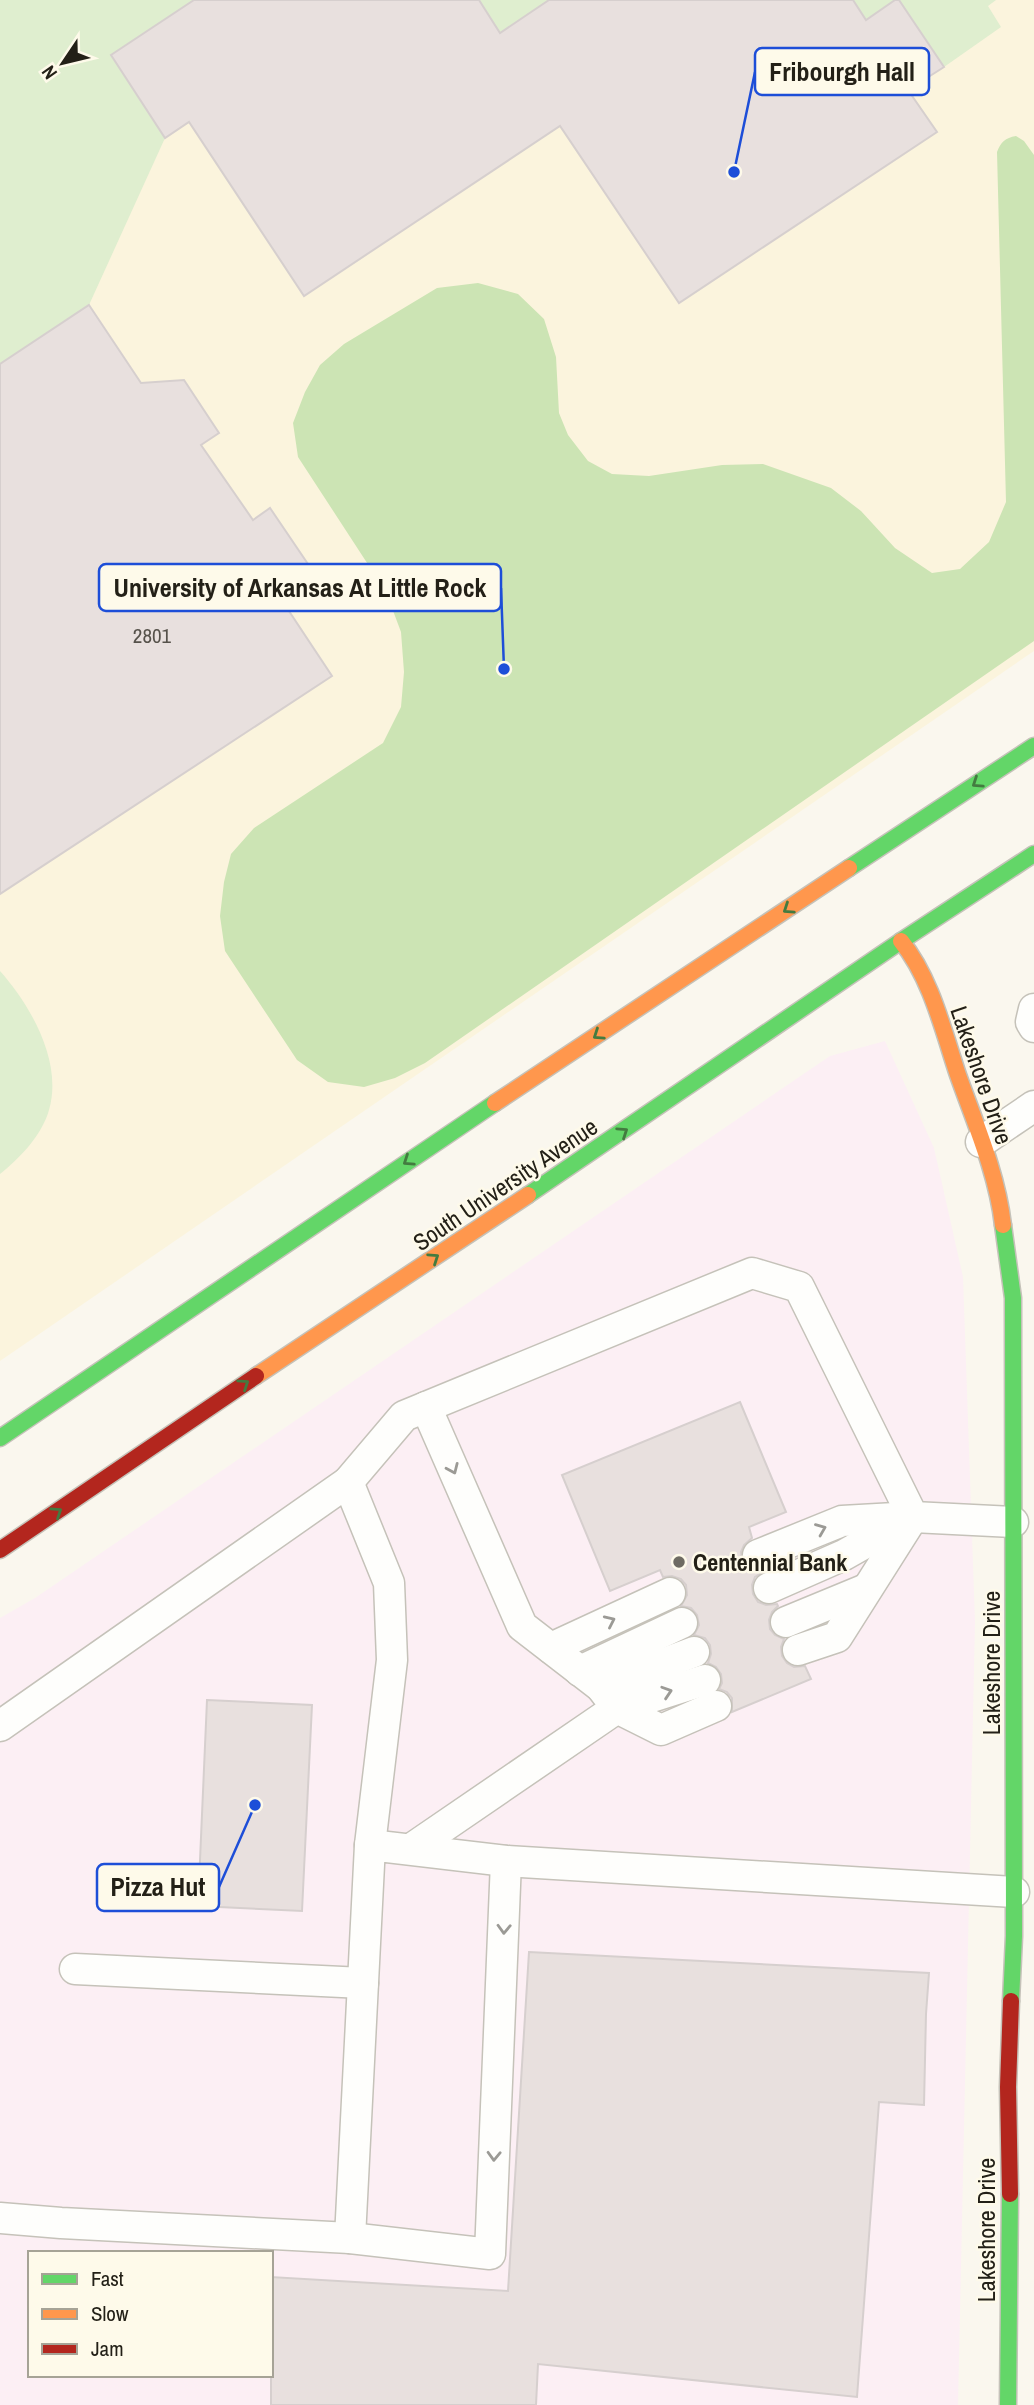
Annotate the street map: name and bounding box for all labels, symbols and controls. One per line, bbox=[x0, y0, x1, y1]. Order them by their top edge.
north arrow bbox=[28, 28, 98, 98]
callout: Fribourgh Hall bbox=[755, 48, 929, 95]
text: Fribourgh Hall bbox=[769, 54, 915, 89]
text: N bbox=[35, 61, 63, 85]
callout: University of Arkansas At Little Rock bbox=[99, 564, 501, 611]
text: University of Arkansas At Little Rock bbox=[114, 570, 487, 605]
house number: 2801 bbox=[133, 621, 172, 650]
one-way arrow bbox=[972, 775, 985, 788]
one-way arrow bbox=[782, 901, 795, 914]
street label: Lakeshore Drive bbox=[943, 1002, 1021, 1148]
one-way arrow bbox=[593, 1027, 606, 1039]
street label: South University Avenue bbox=[406, 1110, 604, 1258]
one-way arrow bbox=[615, 1128, 628, 1140]
one-way arrow bbox=[403, 1152, 416, 1165]
one-way arrow bbox=[426, 1254, 439, 1266]
one-way arrow bbox=[237, 1379, 250, 1392]
one-way arrow bbox=[445, 1462, 459, 1475]
one-way arrow bbox=[49, 1507, 62, 1520]
one-way arrow bbox=[814, 1523, 827, 1537]
place label: Centennial Bank bbox=[693, 1546, 847, 1578]
marker: Centennial Bank bbox=[671, 1554, 687, 1570]
street label: Lakeshore Drive bbox=[975, 1591, 1007, 1735]
one-way arrow bbox=[603, 1615, 615, 1629]
one-way arrow bbox=[661, 1686, 673, 1700]
callout: Pizza Hut bbox=[97, 1864, 219, 1911]
text: Pizza Hut bbox=[111, 1869, 205, 1904]
one-way arrow bbox=[496, 1924, 511, 1935]
one-way arrow bbox=[487, 2151, 502, 2162]
street label: Lakeshore Drive bbox=[970, 2158, 1002, 2302]
legend bbox=[28, 2251, 273, 2377]
text: Fast bbox=[91, 2264, 124, 2293]
text: Slow bbox=[91, 2299, 129, 2328]
text: Jam bbox=[91, 2334, 124, 2363]

